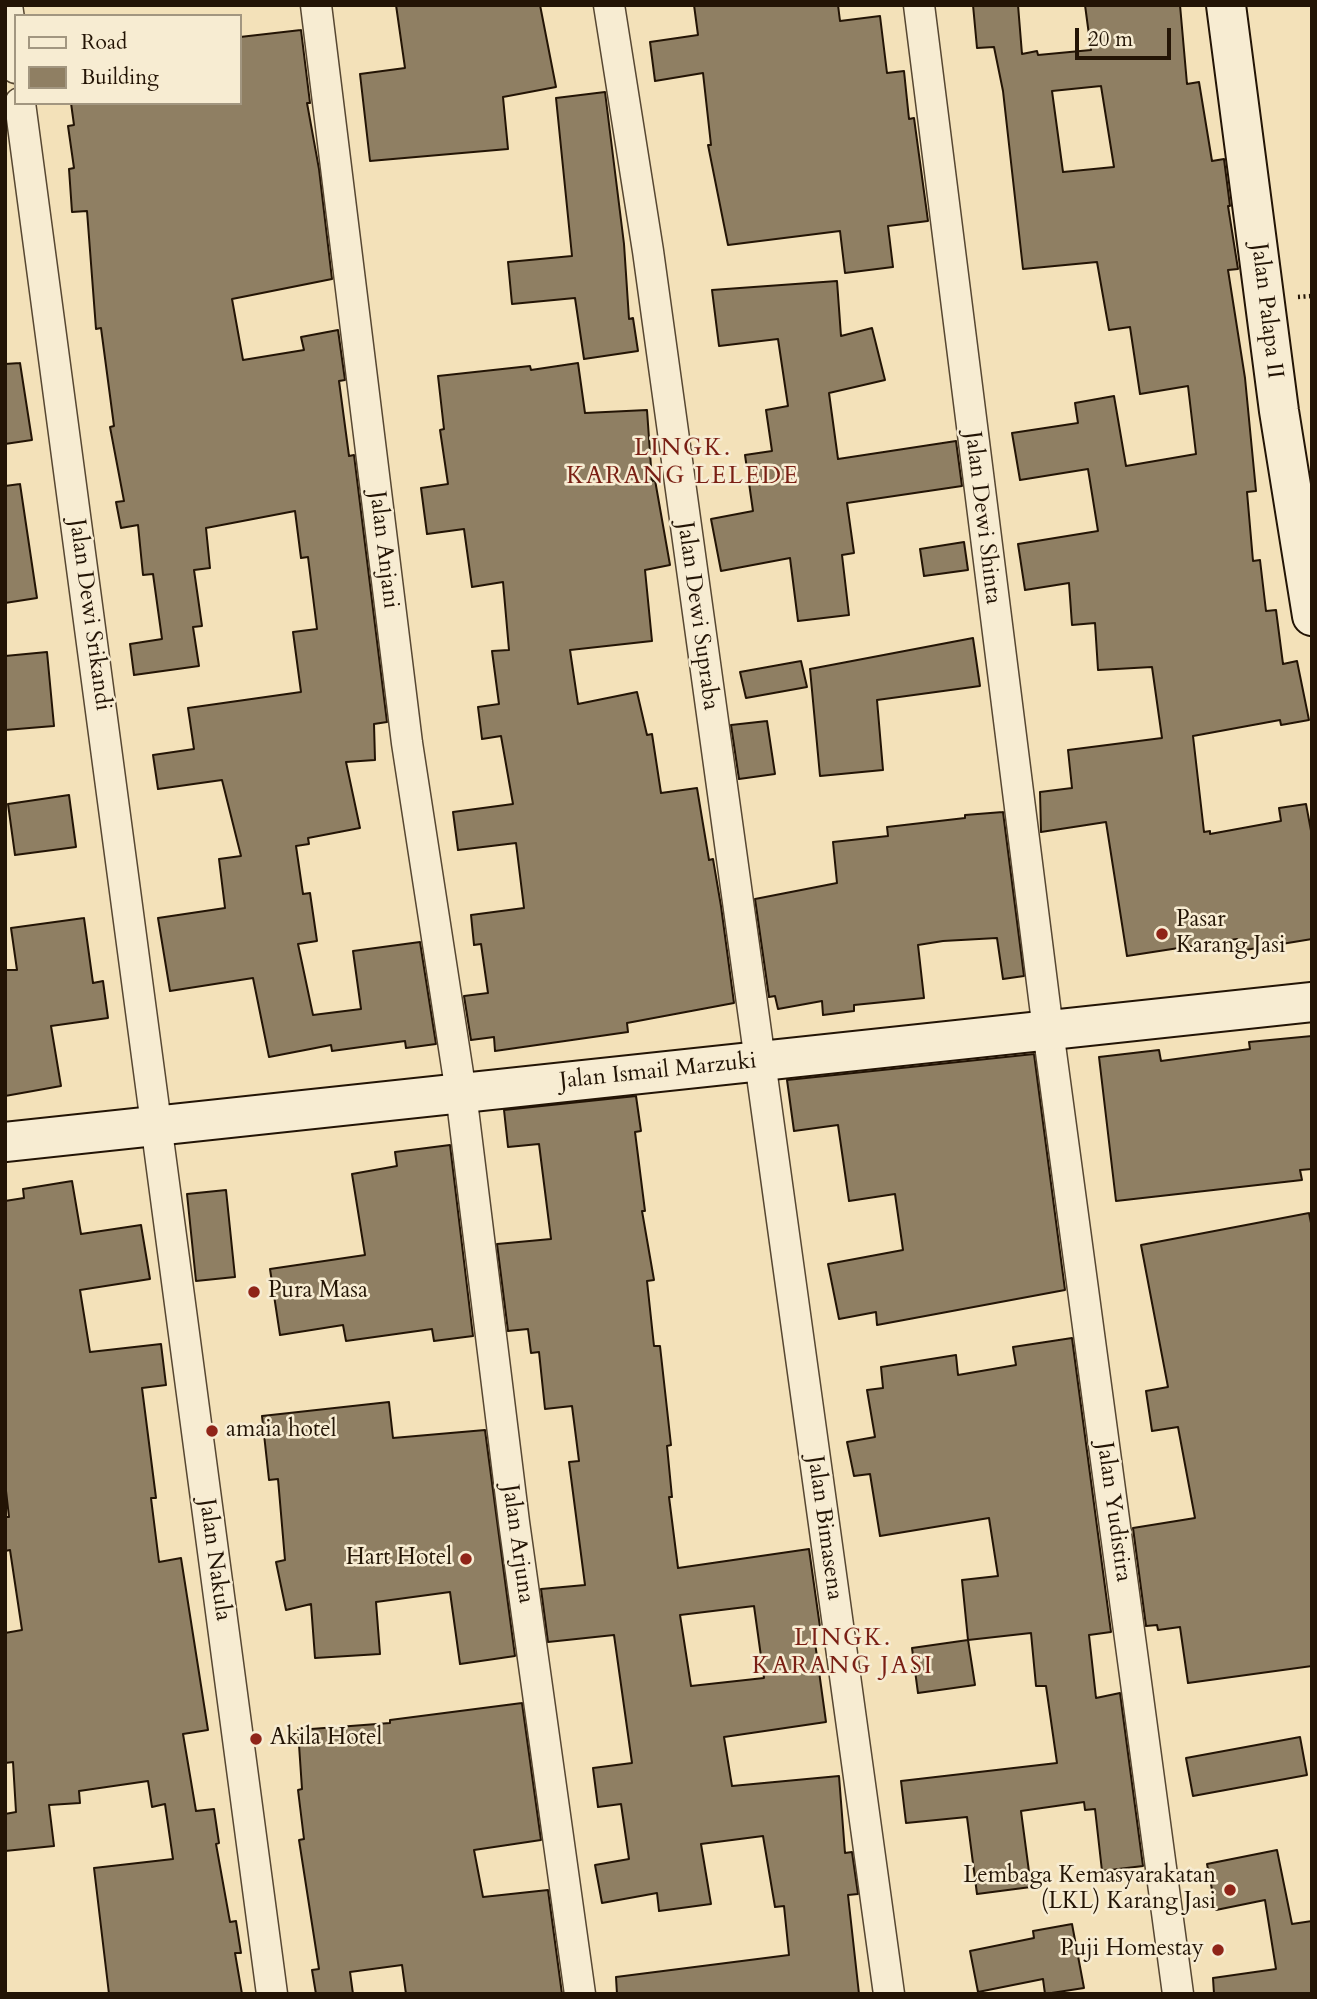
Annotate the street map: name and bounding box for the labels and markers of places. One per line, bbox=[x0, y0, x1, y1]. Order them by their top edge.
place label: Pasar Karang Jasi bbox=[1176, 907, 1285, 961]
marker: Pasar Karang Jasi bbox=[1154, 926, 1170, 942]
place label: Pura Masa bbox=[268, 1278, 368, 1306]
marker: Pura Masa bbox=[246, 1284, 262, 1300]
place label: amaia hotel bbox=[226, 1417, 337, 1445]
marker: amaia hotel bbox=[204, 1423, 220, 1439]
place label: Hart Hotel bbox=[346, 1545, 452, 1573]
marker: Hart Hotel bbox=[458, 1551, 474, 1567]
place label: Akila Hotel bbox=[270, 1725, 382, 1753]
marker: Akila Hotel bbox=[248, 1731, 264, 1747]
place label: Lembaga Kemasyarakatan (LKL) Karang Jasi bbox=[963, 1863, 1216, 1917]
marker: Lembaga Kemasyarakatan (LKL) Karang Jasi bbox=[1222, 1882, 1238, 1898]
place label: Puji Homestay bbox=[1060, 1936, 1204, 1964]
marker: Puji Homestay bbox=[1210, 1942, 1226, 1958]

